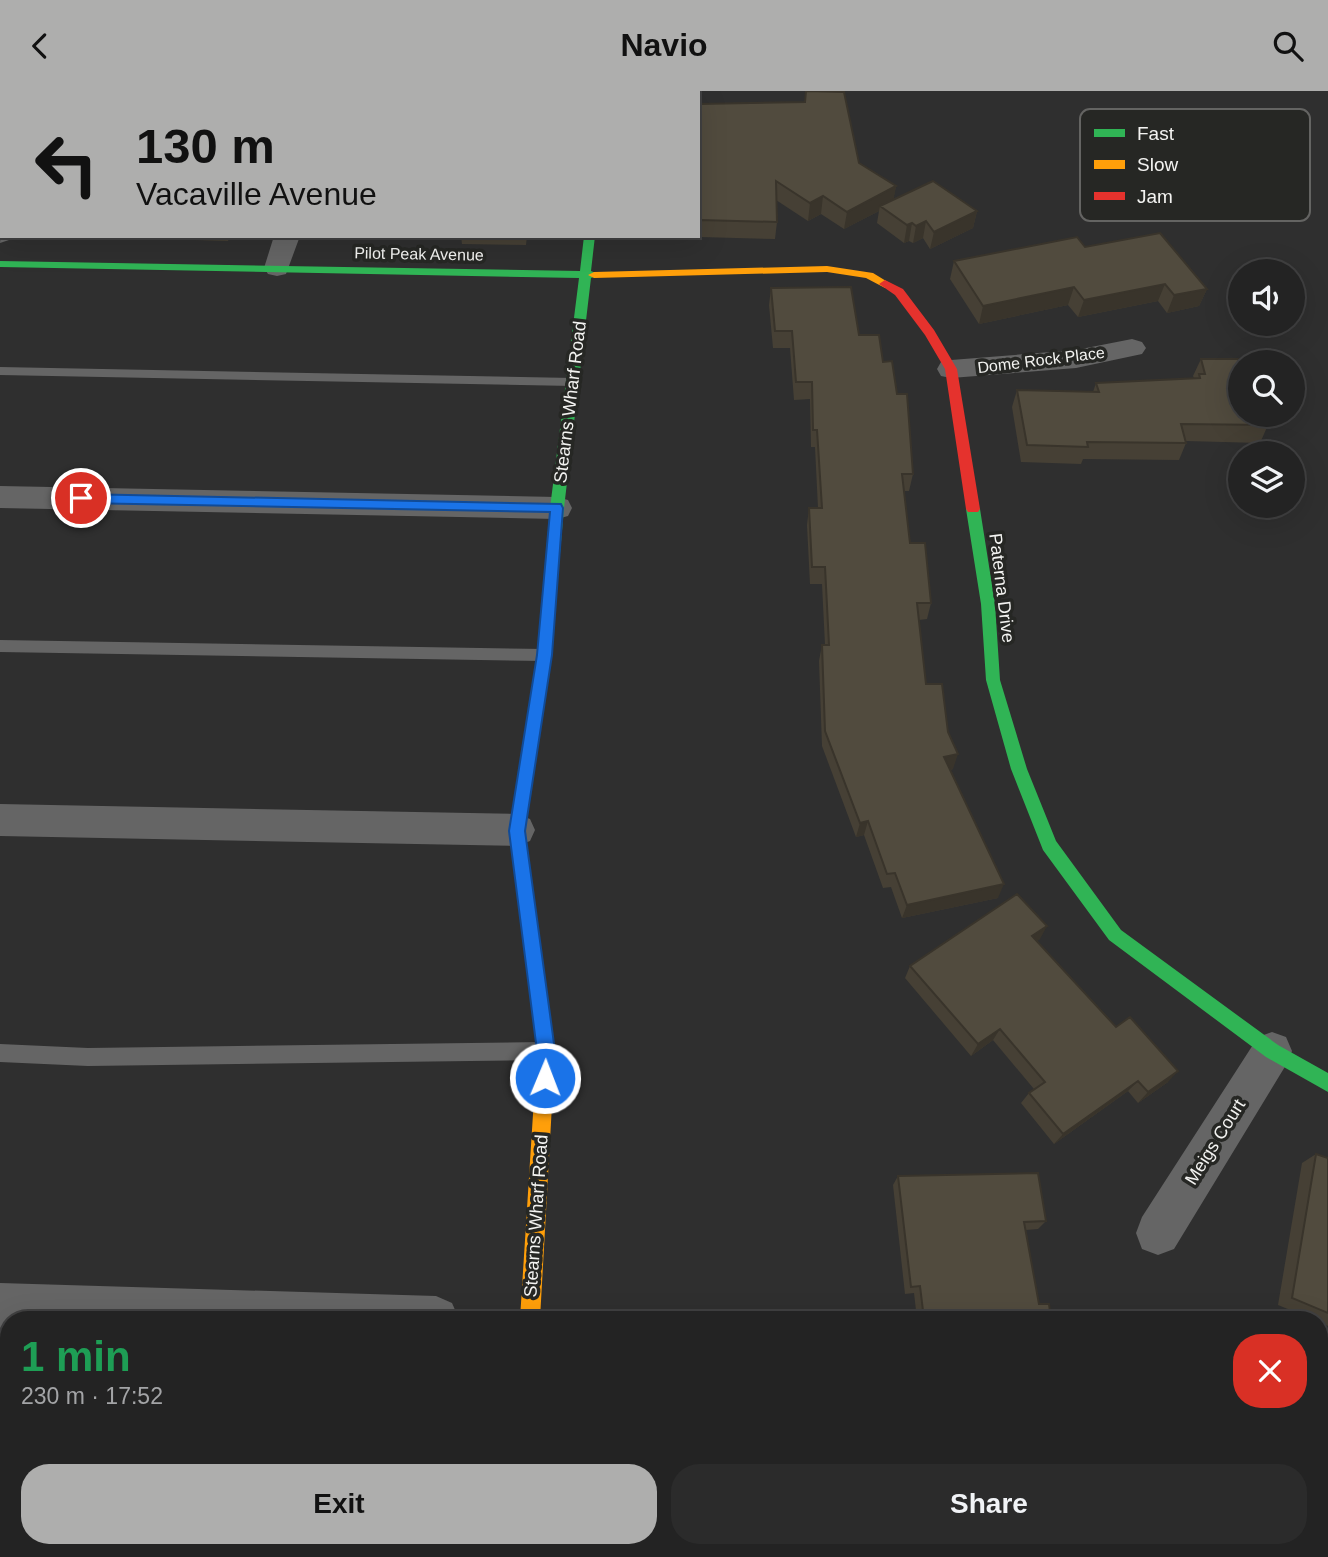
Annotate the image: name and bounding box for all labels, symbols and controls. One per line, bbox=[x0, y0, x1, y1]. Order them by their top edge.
icon: back bbox=[21, 27, 59, 65]
text: Navio bbox=[620, 27, 708, 63]
icon: search bbox=[1269, 27, 1307, 65]
legend bbox=[1080, 109, 1310, 221]
icon: left bbox=[21, 119, 112, 210]
text: 130 m bbox=[136, 119, 275, 173]
text: Fast bbox=[1137, 123, 1175, 144]
text: Slow bbox=[1137, 154, 1178, 175]
text: Vacaville Avenue bbox=[136, 176, 377, 212]
text: Jam bbox=[1137, 186, 1173, 207]
street label: Pilot Peak Avenue bbox=[354, 244, 484, 264]
map controls bbox=[1228, 259, 1305, 518]
button: sound bbox=[1228, 259, 1305, 336]
street label: Stearns Wharf Road bbox=[550, 320, 590, 484]
street label: Dome Rock Place bbox=[976, 344, 1106, 376]
button: search bbox=[1228, 350, 1305, 427]
button: layers bbox=[1228, 441, 1305, 518]
pin bbox=[51, 468, 111, 528]
icon: arrive bbox=[62, 479, 100, 517]
street label: Paterna Drive bbox=[985, 532, 1019, 644]
position arrow bbox=[508, 1041, 582, 1115]
street label: Meigs Court bbox=[1181, 1096, 1249, 1188]
street label: Stearns Wharf Road bbox=[520, 1134, 552, 1298]
text: 1 min bbox=[21, 1333, 131, 1380]
button: close bbox=[1233, 1334, 1307, 1408]
text: 230 m · 17:52 bbox=[21, 1383, 163, 1409]
button: Exit bbox=[21, 1464, 657, 1544]
button: Share bbox=[671, 1464, 1307, 1544]

